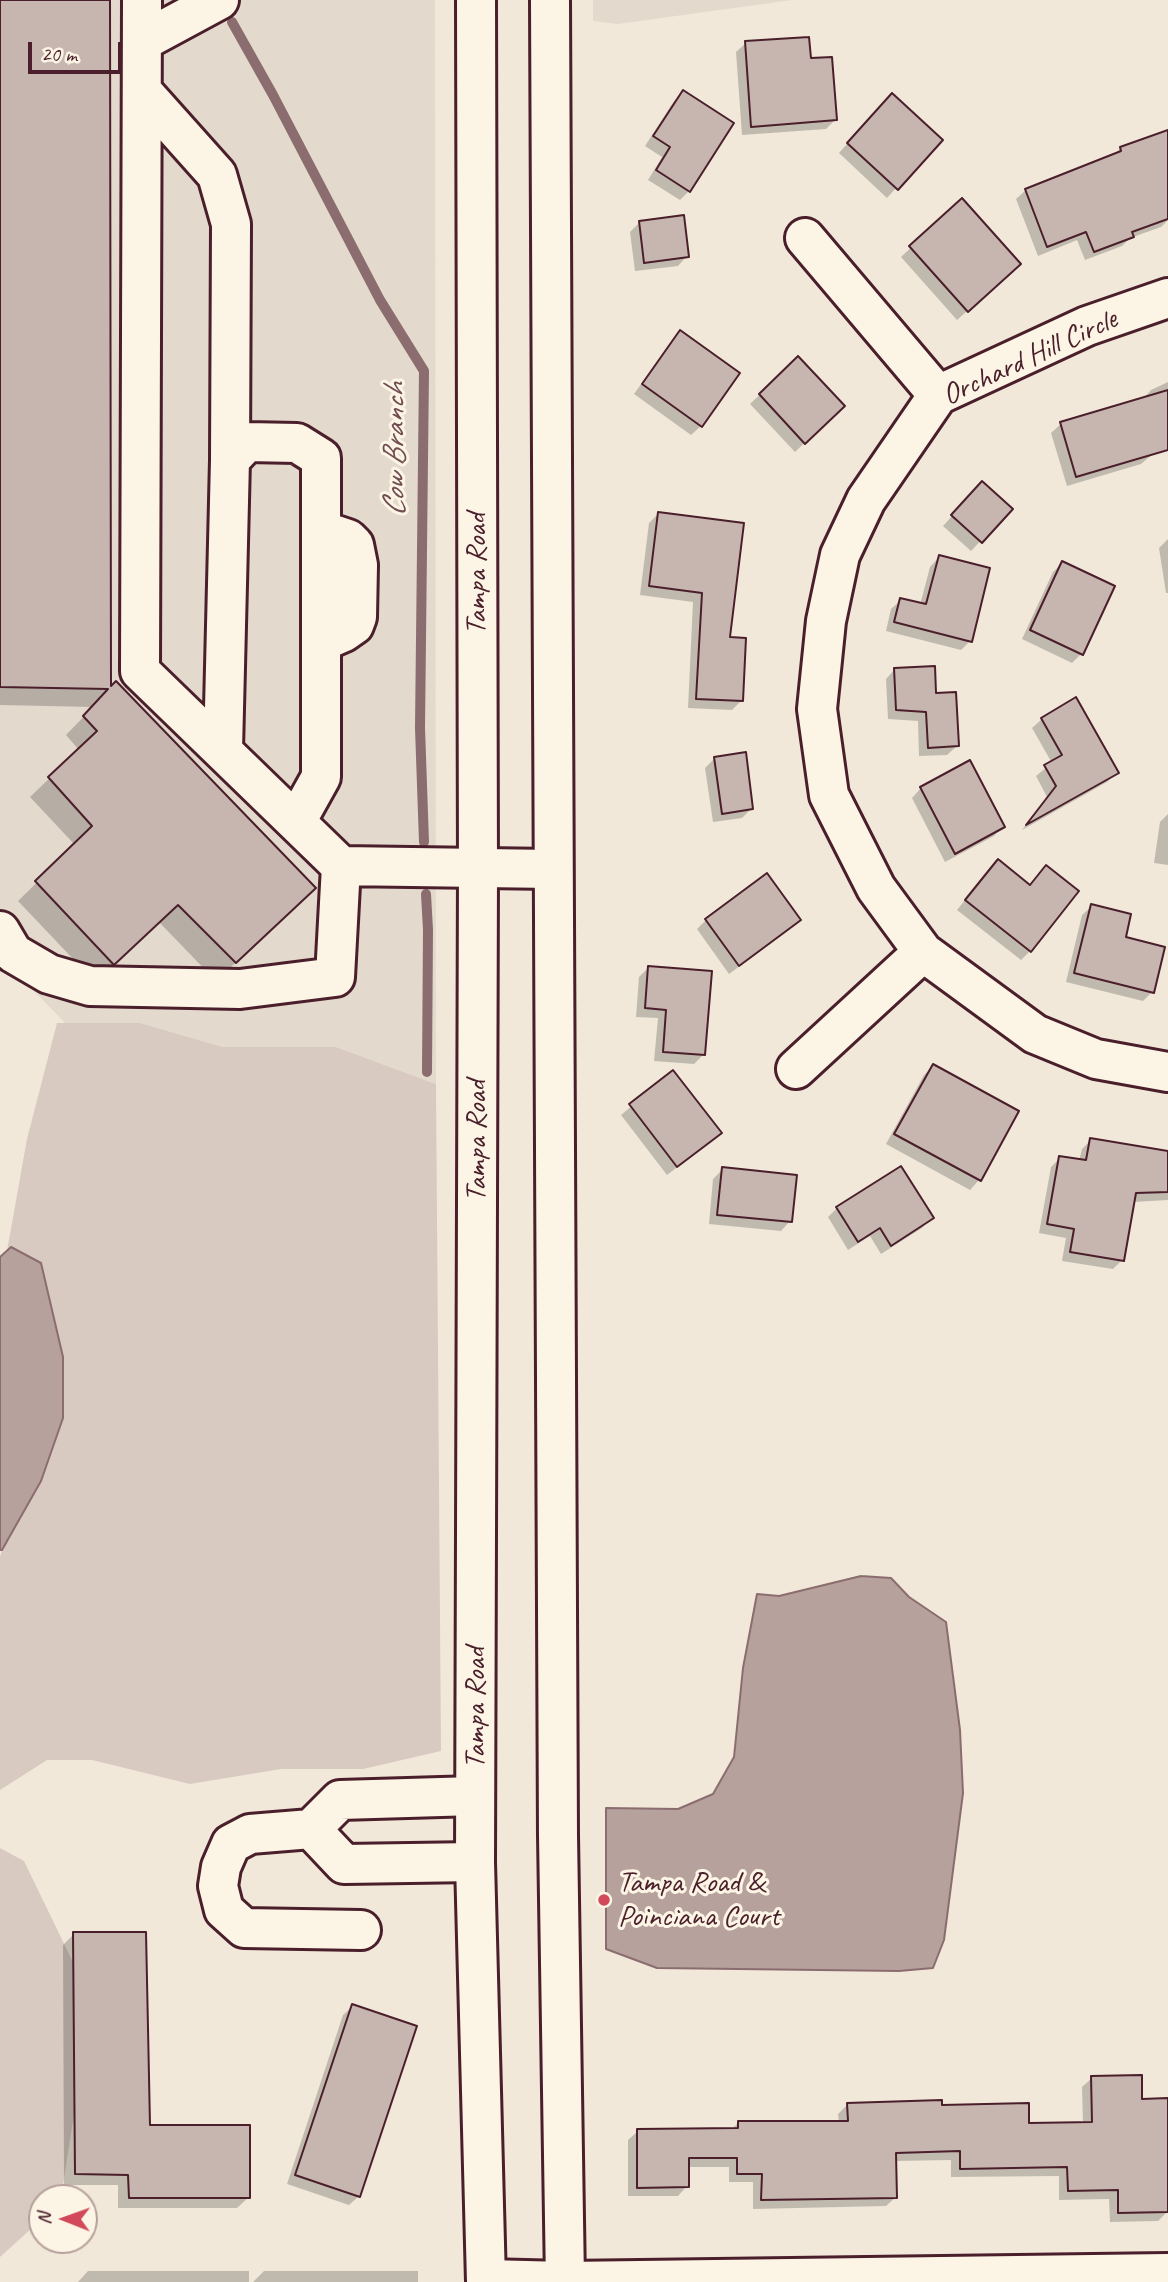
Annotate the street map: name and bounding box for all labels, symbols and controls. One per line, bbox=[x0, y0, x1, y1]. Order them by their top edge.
scale bar bbox=[32, 28, 126, 72]
text: 20 m bbox=[41, 41, 77, 67]
street label: Orchard Hill Circle bbox=[937, 302, 1123, 414]
water label: Cow Branch bbox=[377, 383, 415, 517]
street label: Tampa Road bbox=[459, 513, 495, 635]
street label: Tampa Road bbox=[459, 1080, 495, 1202]
street label: Tampa Road bbox=[458, 1647, 494, 1769]
place label: Tampa Road & Poinciana Court bbox=[618, 1865, 779, 1936]
marker: Tampa Road & Poinciana Court bbox=[596, 1892, 612, 1908]
north arrow bbox=[28, 2184, 98, 2254]
text: N bbox=[32, 2213, 56, 2225]

